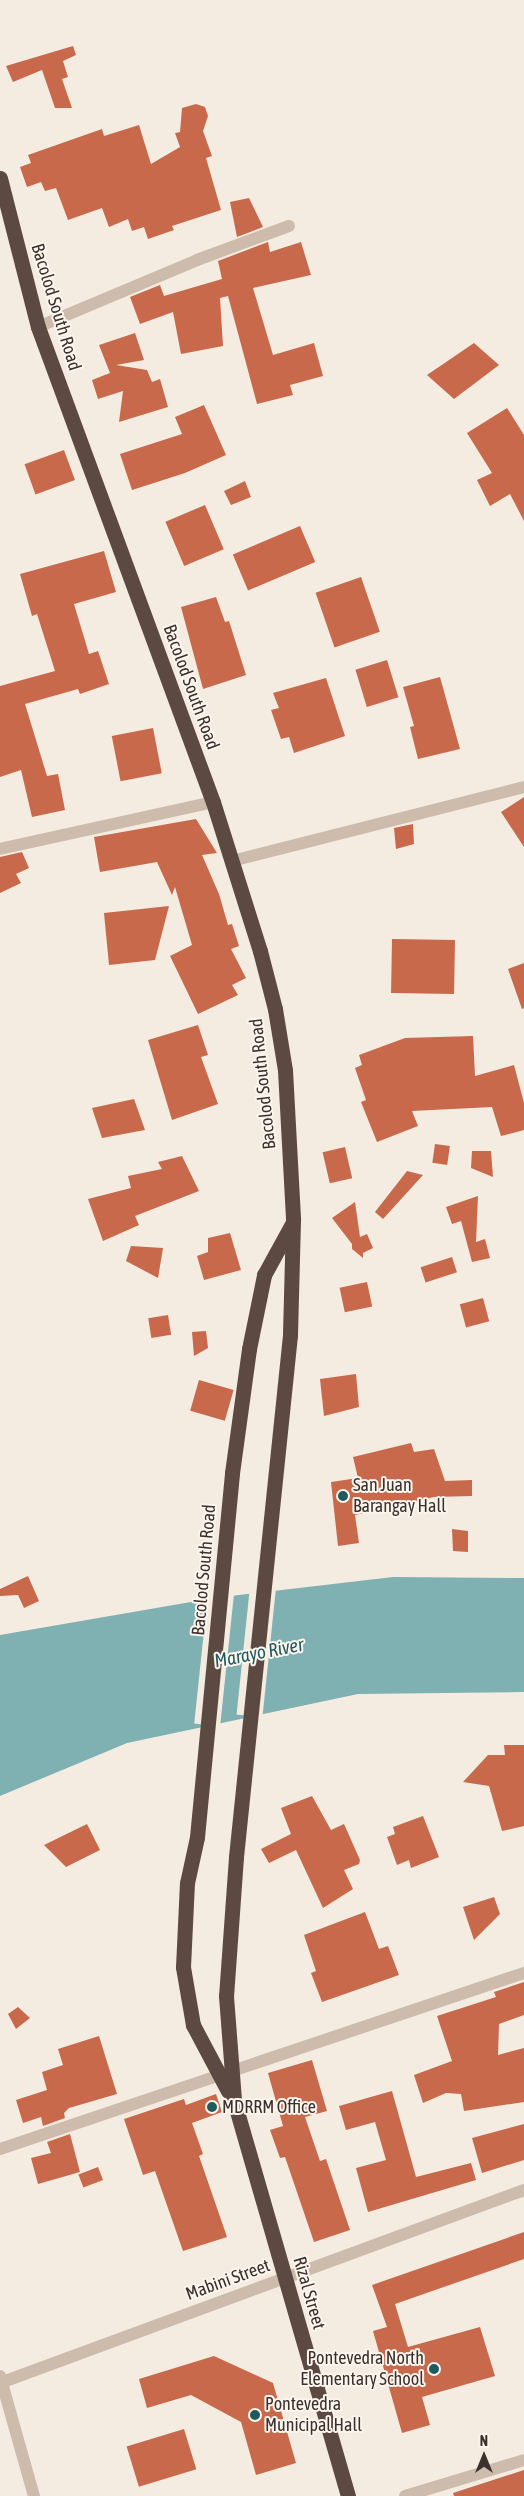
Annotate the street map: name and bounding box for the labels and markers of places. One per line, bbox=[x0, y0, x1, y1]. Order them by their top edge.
place label: San Juan Barangay Hall bbox=[353, 1475, 446, 1518]
marker: San Juan Barangay Hall bbox=[337, 1490, 349, 1502]
place label: MDRRM Office bbox=[222, 2096, 316, 2118]
marker: MDRRM Office bbox=[206, 2101, 218, 2113]
place label: Pontevedra North Elementary School bbox=[300, 2348, 424, 2390]
marker: Pontevedra North Elementary School bbox=[428, 2363, 440, 2375]
place label: Pontevedra Municipal Hall bbox=[265, 2394, 362, 2436]
marker: Pontevedra Municipal Hall bbox=[249, 2409, 261, 2421]

